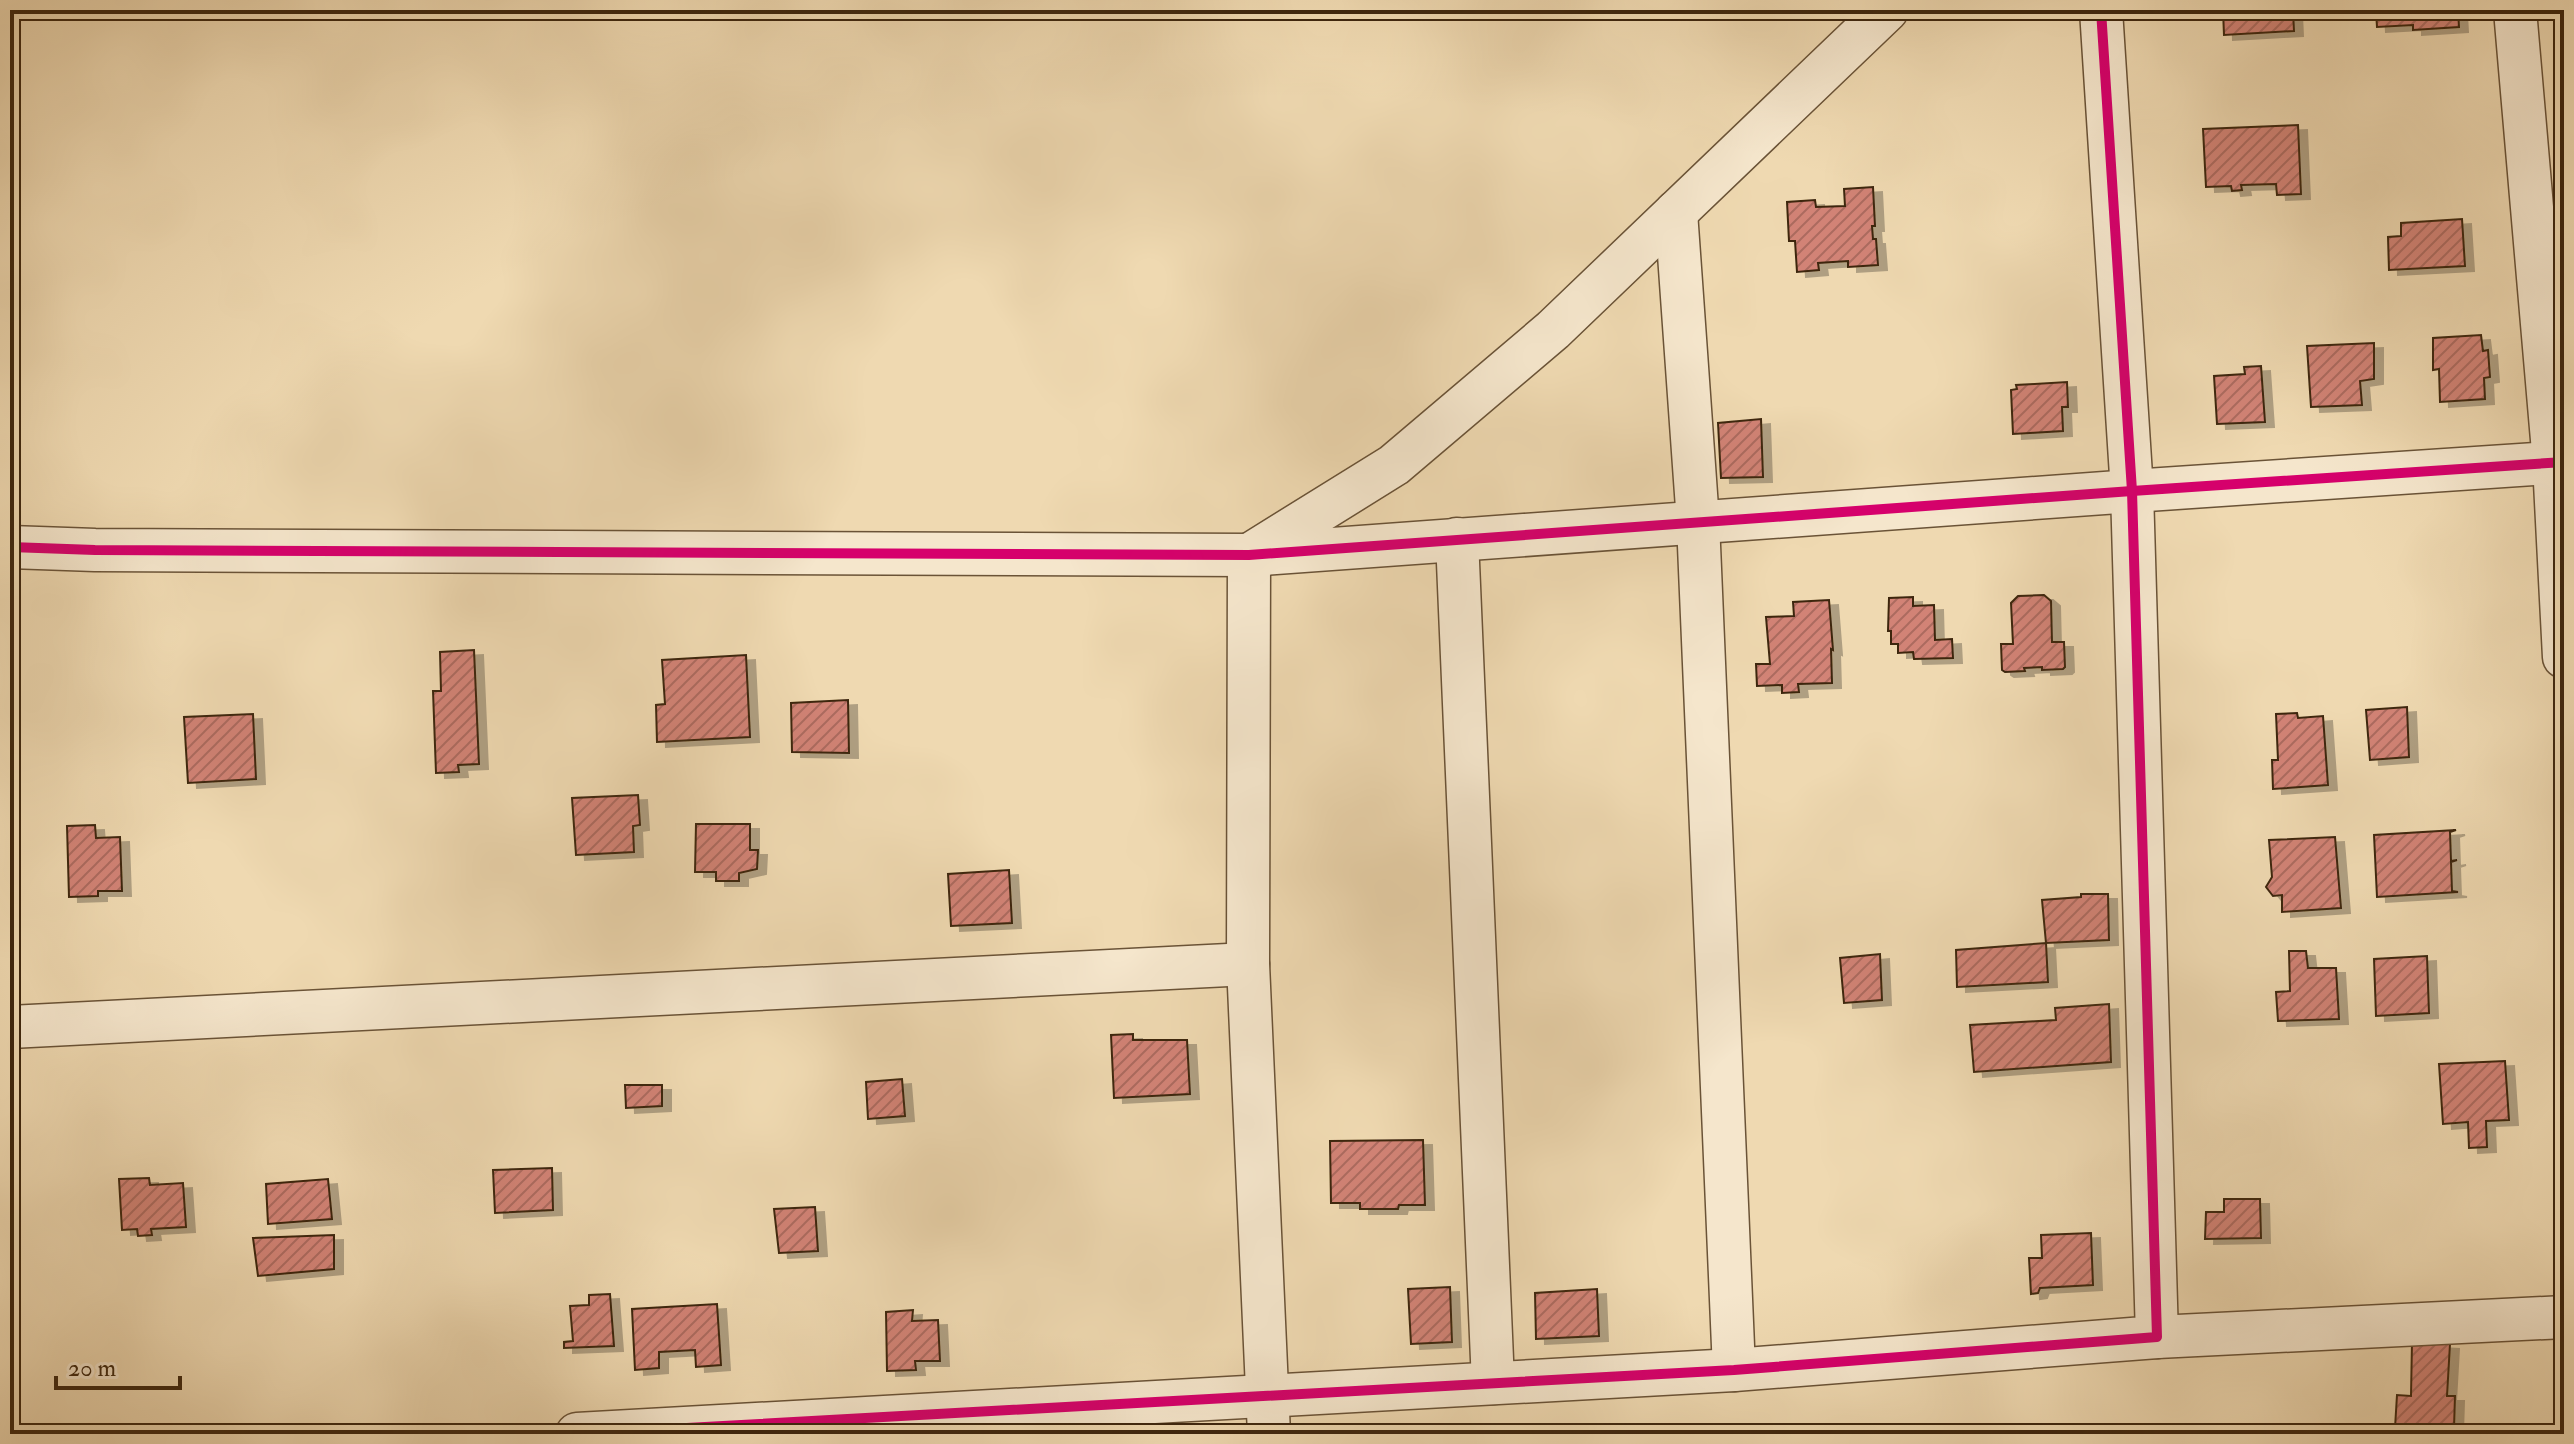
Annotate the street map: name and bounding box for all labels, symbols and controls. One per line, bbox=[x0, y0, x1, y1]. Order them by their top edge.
scale bar bbox=[56, 1340, 180, 1390]
text: 20 m bbox=[68, 1353, 117, 1384]

